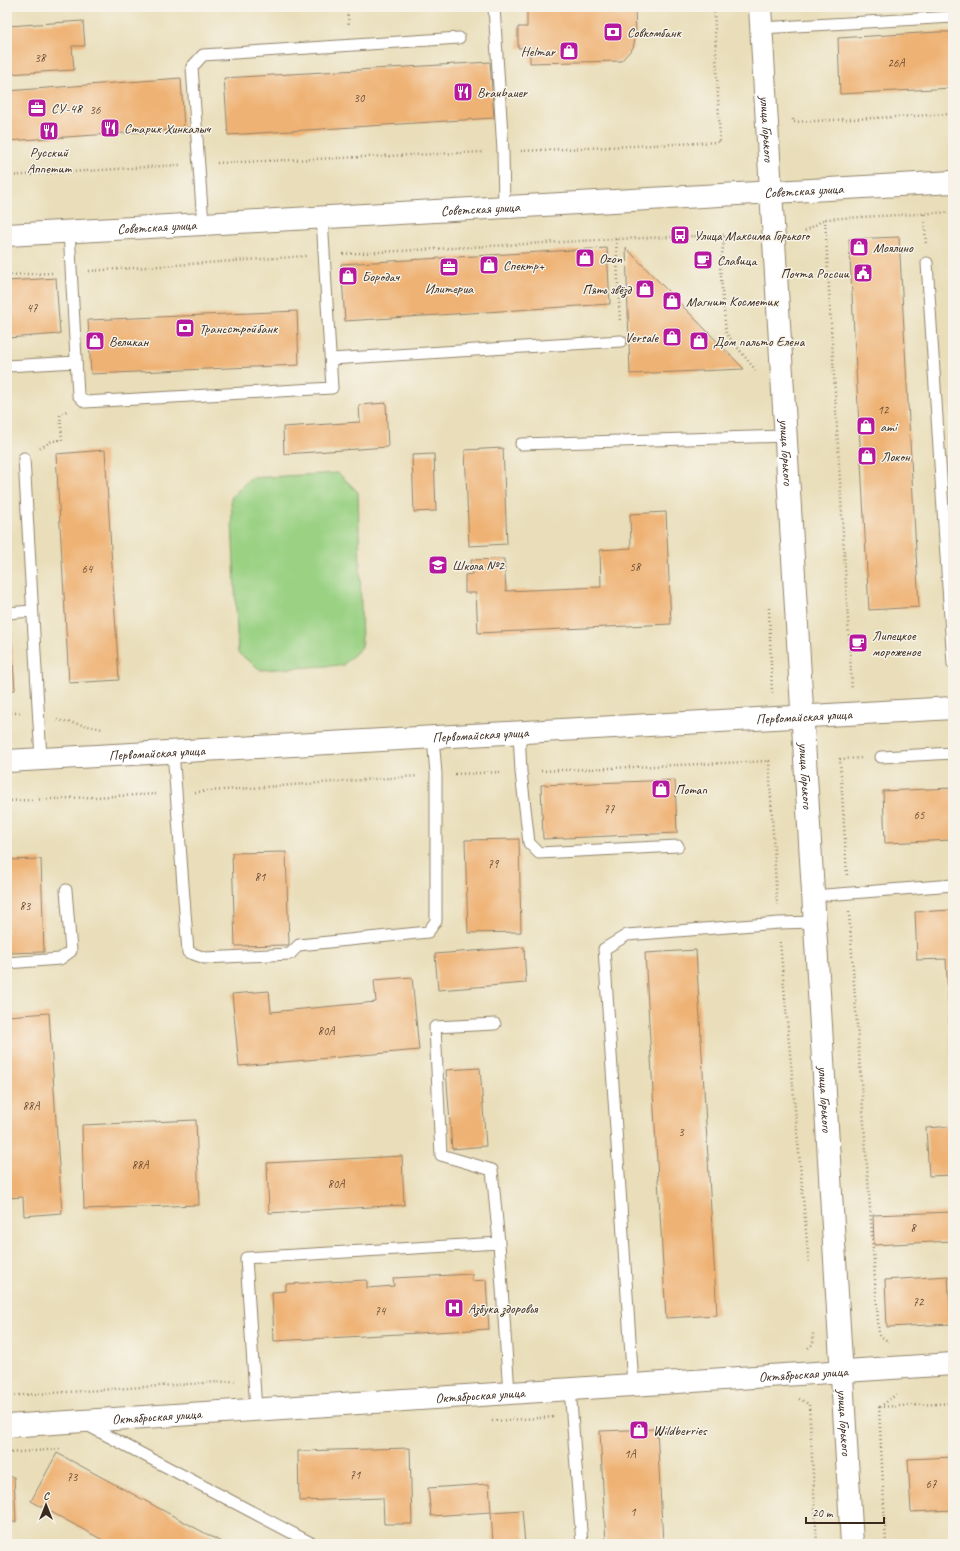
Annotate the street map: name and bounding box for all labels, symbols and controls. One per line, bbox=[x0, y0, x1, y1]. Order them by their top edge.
bank icon: Совкомбанк bbox=[602, 21, 624, 43]
place label: Совкомбанк bbox=[627, 24, 682, 41]
shop icon: Helmar bbox=[558, 40, 580, 62]
place label: Helmar bbox=[521, 43, 556, 60]
house number: 38 bbox=[35, 50, 47, 66]
house number: 26А bbox=[888, 55, 905, 71]
restaurant icon: Braubauer bbox=[452, 81, 474, 103]
place label: Braubauer bbox=[477, 84, 528, 101]
house number: 30 bbox=[354, 90, 366, 106]
street label: улица Горького bbox=[756, 94, 777, 164]
office icon: СУ-48 bbox=[26, 97, 48, 119]
place label: СУ-48 bbox=[51, 100, 84, 117]
house number: 36 bbox=[90, 102, 101, 118]
restaurant icon: Старик Хинкалыч bbox=[99, 117, 121, 139]
restaurant icon: Русский Аппетит bbox=[38, 120, 60, 142]
place label: Старик Хинкалыч bbox=[124, 120, 212, 137]
place label: Русский Аппетит bbox=[27, 144, 72, 177]
street label: Советская улица bbox=[764, 180, 845, 202]
street label: Советская улица bbox=[440, 198, 521, 220]
street label: Советская улица bbox=[117, 216, 198, 238]
bus stop icon: Улица Максима Горького bbox=[669, 224, 691, 246]
place label: Улица Максима Горького bbox=[694, 227, 811, 244]
shop icon: Моялино bbox=[848, 236, 870, 258]
place label: Моялино bbox=[873, 239, 914, 256]
shop icon: Ozon bbox=[574, 247, 596, 269]
cafe icon: Славица bbox=[692, 249, 714, 271]
place label: Ozon bbox=[599, 250, 623, 267]
place label: Славица bbox=[717, 252, 758, 269]
shop icon: Спектр+ bbox=[478, 254, 500, 276]
office icon: Илитериа bbox=[438, 256, 460, 278]
place label: Спектр+ bbox=[503, 257, 545, 274]
public building icon: Почта России bbox=[852, 262, 874, 284]
shop icon: Бородач bbox=[337, 265, 359, 287]
place label: Почта России bbox=[780, 265, 850, 282]
place label: Бородач bbox=[362, 268, 400, 285]
shop icon: Пять звёзд bbox=[634, 278, 656, 300]
place label: Илитериа bbox=[425, 280, 474, 297]
place label: Пять звёзд bbox=[582, 281, 633, 298]
shop icon: Магнит Косметик bbox=[661, 290, 683, 312]
place label: Магнит Косметик bbox=[686, 293, 780, 310]
house number: 47 bbox=[27, 300, 38, 316]
bank icon: Трансстройбанк bbox=[174, 317, 196, 339]
place label: Трансстройбанк bbox=[199, 320, 278, 337]
shop icon: Versale bbox=[661, 326, 683, 348]
place label: Versale bbox=[625, 329, 659, 346]
shop icon: Великан bbox=[84, 330, 106, 352]
shop icon: Дом пальто Елена bbox=[688, 330, 710, 352]
place label: Великан bbox=[109, 333, 150, 350]
place label: Дом пальто Елена bbox=[713, 333, 806, 350]
house number: 12 bbox=[878, 402, 890, 418]
shop icon: ami bbox=[855, 415, 877, 437]
street label: улица Горького bbox=[776, 418, 797, 487]
place label: ami bbox=[880, 418, 899, 435]
shop icon: Локон bbox=[856, 445, 878, 467]
place label: Локон bbox=[881, 448, 911, 465]
school or university icon: Школа №2 bbox=[427, 554, 449, 576]
place label: Школа №2 bbox=[452, 557, 506, 574]
house number: 58 bbox=[630, 559, 642, 575]
house number: 64 bbox=[82, 561, 94, 577]
place label: Липецкое мороженое bbox=[872, 627, 922, 660]
cafe icon: Липецкое мороженое bbox=[847, 632, 869, 654]
street label: Первомайская улица bbox=[755, 706, 854, 728]
street label: Первомайская улица bbox=[432, 724, 530, 746]
street label: улица Горького bbox=[795, 741, 816, 810]
street label: Первомайская улица bbox=[108, 742, 207, 764]
shop icon: Потап bbox=[650, 778, 672, 800]
place label: Потап bbox=[675, 781, 707, 798]
house number: 77 bbox=[604, 801, 615, 817]
house number: 65 bbox=[914, 807, 925, 823]
house number: 79 bbox=[488, 856, 500, 872]
house number: 81 bbox=[255, 869, 266, 885]
house number: 83 bbox=[20, 898, 32, 914]
house number: 80А bbox=[318, 1023, 335, 1039]
street label: улица Горького bbox=[814, 1064, 835, 1134]
house number: 88А bbox=[23, 1098, 40, 1114]
house number: 3 bbox=[678, 1124, 685, 1140]
house number: 88А bbox=[132, 1157, 149, 1173]
house number: 80А bbox=[328, 1176, 345, 1192]
house number: 8 bbox=[910, 1220, 917, 1236]
house number: 72 bbox=[913, 1294, 925, 1310]
hospital icon: Азбука здоровья bbox=[443, 1297, 465, 1319]
place label: Азбука здоровья bbox=[468, 1300, 539, 1317]
house number: 74 bbox=[375, 1303, 387, 1319]
street label: Октябрьская улица bbox=[758, 1363, 850, 1386]
street label: Октябрьская улица bbox=[435, 1384, 527, 1407]
street label: улица Горького bbox=[834, 1388, 855, 1457]
street label: Октябрьская улица bbox=[111, 1405, 203, 1428]
shop icon: Wildberries bbox=[628, 1419, 650, 1441]
place label: Wildberries bbox=[653, 1422, 708, 1439]
house number: 1А bbox=[624, 1446, 637, 1462]
house number: 71 bbox=[350, 1467, 361, 1483]
house number: 73 bbox=[67, 1469, 79, 1485]
house number: 67 bbox=[926, 1476, 937, 1492]
north arrow bbox=[26, 1485, 66, 1525]
text: С bbox=[43, 1488, 50, 1502]
scale bar bbox=[806, 1499, 884, 1525]
house number: 1 bbox=[630, 1504, 636, 1520]
text: 20 m bbox=[812, 1505, 834, 1521]

